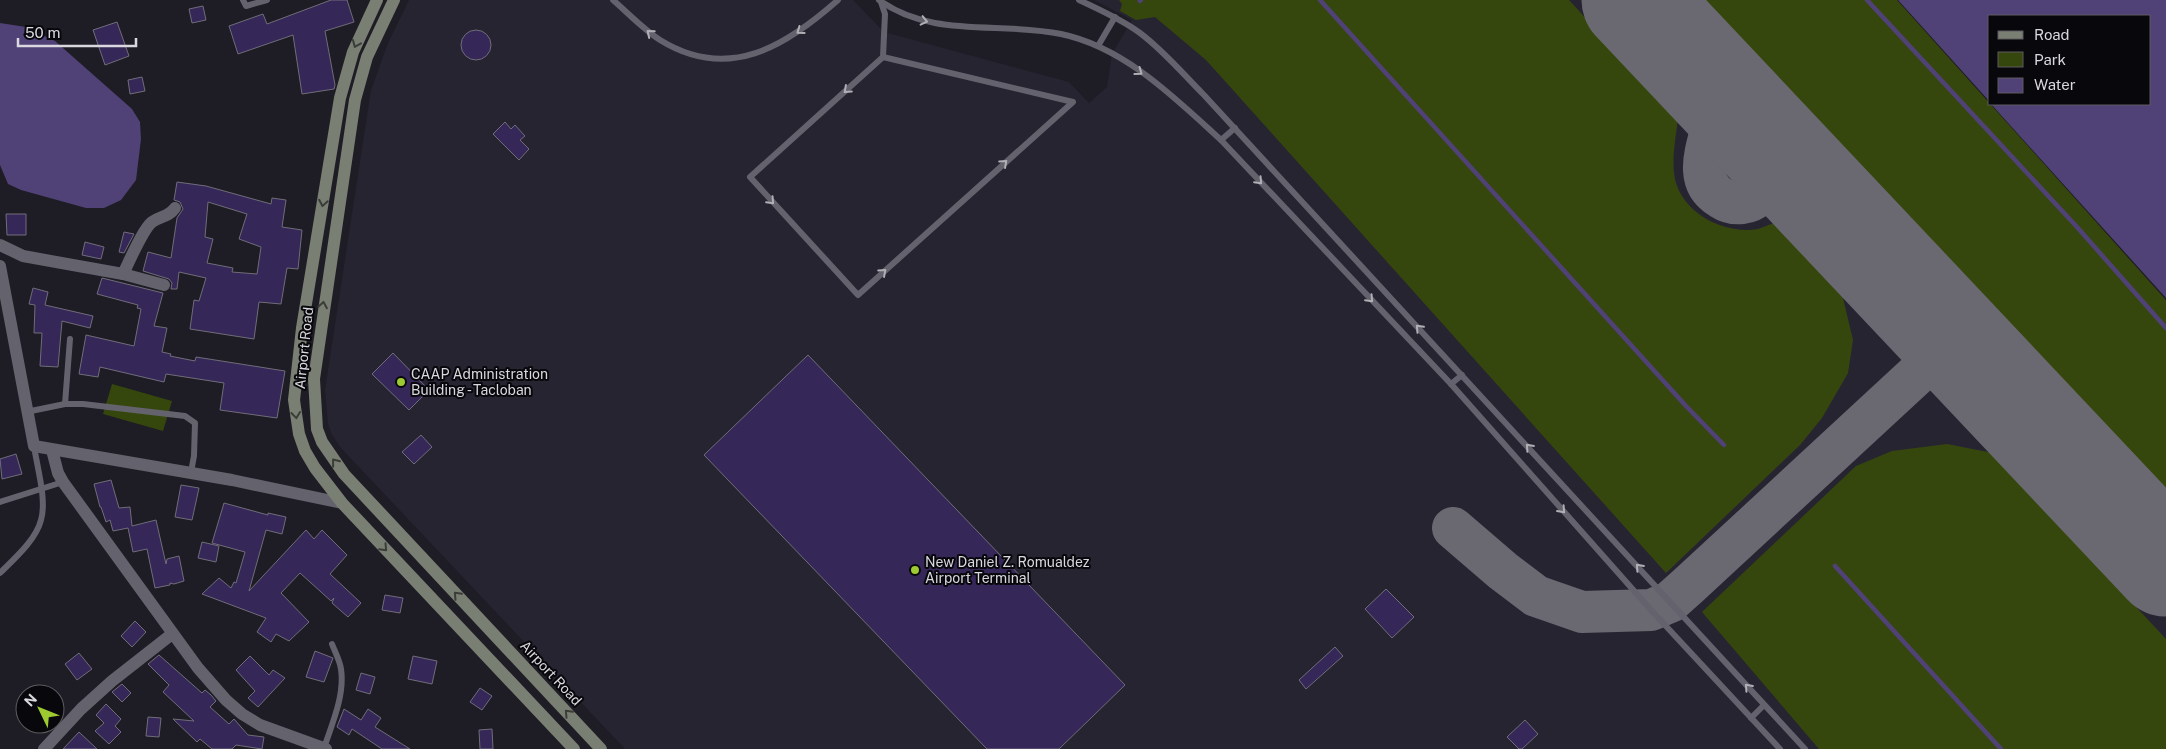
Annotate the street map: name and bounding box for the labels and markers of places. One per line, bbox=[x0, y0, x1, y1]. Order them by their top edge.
place label: CAAP Administration Building - Tacloban bbox=[411, 366, 548, 398]
marker: CAAP Administration Building - Tacloban bbox=[395, 376, 407, 388]
place label: New Daniel Z. Romualdez Airport Terminal bbox=[925, 554, 1090, 586]
marker: New Daniel Z. Romualdez Airport Terminal bbox=[909, 564, 921, 576]

